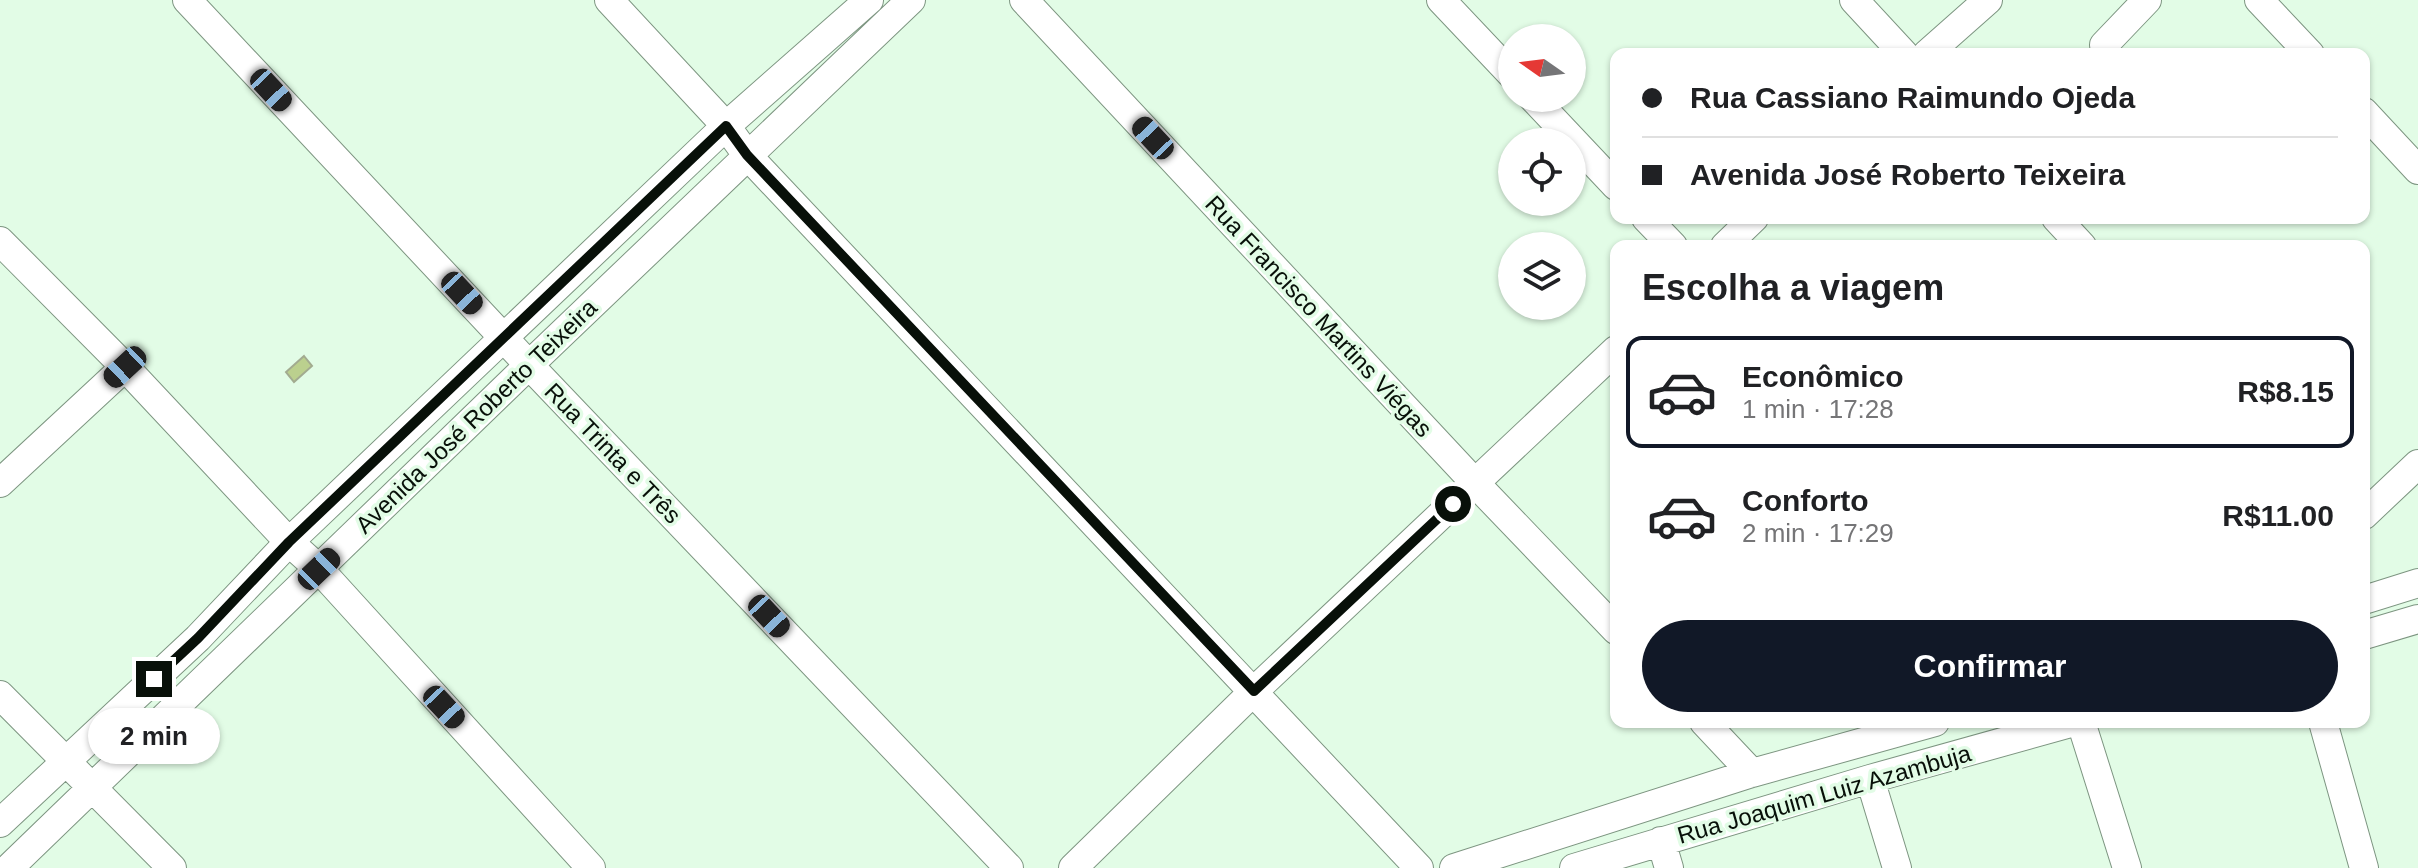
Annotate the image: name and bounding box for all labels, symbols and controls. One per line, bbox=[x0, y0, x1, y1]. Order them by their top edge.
north arrow bbox=[1498, 24, 1586, 112]
map controls bbox=[1498, 24, 1586, 320]
car bbox=[246, 64, 296, 116]
text: Rua Cassiano Raimundo Ojeda bbox=[1690, 81, 2135, 114]
car bbox=[1128, 112, 1178, 164]
button: locate bbox=[1498, 128, 1586, 216]
text: Avenida José Roberto Teixeira bbox=[1690, 158, 2125, 191]
street label: Rua Francisco Martins Viégas bbox=[1200, 190, 1438, 442]
button: layers bbox=[1498, 232, 1586, 320]
car bbox=[437, 267, 487, 319]
text: Escolha a viagem bbox=[1642, 267, 1944, 308]
street label: Avenida José Roberto Teixeira bbox=[350, 293, 603, 538]
car bbox=[99, 342, 151, 392]
icon: car bbox=[1646, 356, 1718, 428]
text: Econômico bbox=[1742, 360, 1904, 393]
text: R$8.15 bbox=[2237, 375, 2334, 408]
street label: Rua Trinta e Três bbox=[539, 377, 687, 529]
text: 1 min · 17:28 bbox=[1742, 394, 1894, 424]
icon: car bbox=[1646, 480, 1718, 552]
text: Conforto bbox=[1742, 484, 1869, 517]
route start bbox=[1435, 486, 1471, 522]
text: R$11.00 bbox=[2222, 499, 2334, 532]
text: 2 min · 17:29 bbox=[1742, 518, 1894, 548]
car bbox=[293, 544, 345, 594]
car bbox=[744, 590, 794, 642]
button: Confirmar bbox=[1642, 620, 2338, 712]
route end bbox=[136, 661, 172, 697]
car bbox=[419, 681, 469, 733]
callout: 2 min bbox=[88, 707, 220, 763]
text: 2 min bbox=[120, 721, 188, 751]
street label: Rua Joaquim Luiz Azambuja bbox=[1674, 739, 1975, 849]

